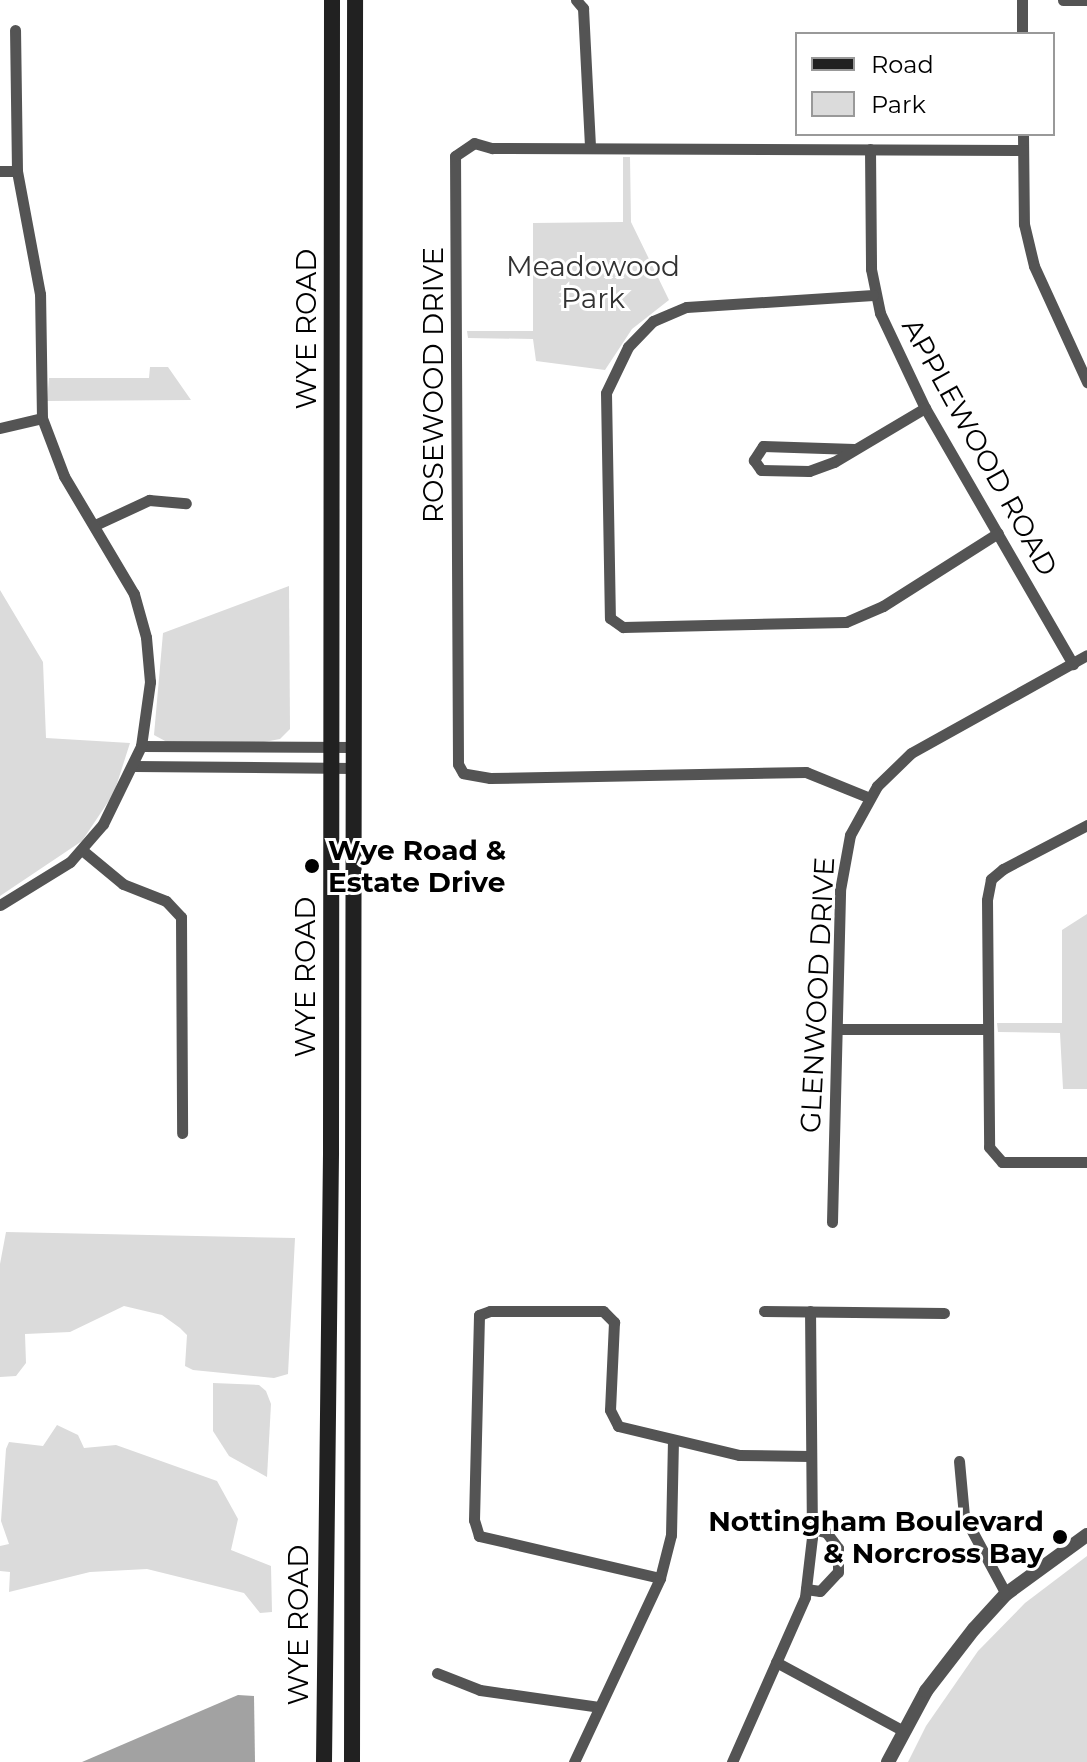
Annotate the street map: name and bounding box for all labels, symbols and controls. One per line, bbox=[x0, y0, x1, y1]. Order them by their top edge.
legend bbox=[795, 32, 1055, 136]
text: Road bbox=[871, 50, 934, 79]
text: Park bbox=[871, 90, 926, 119]
street label: ROSEWOOD DRIVE bbox=[416, 247, 450, 523]
street label: WYE ROAD bbox=[289, 249, 323, 409]
park label: Meadowood Park bbox=[506, 249, 680, 315]
street label: APPLEWOOD ROAD bbox=[895, 312, 1065, 582]
place label: Wye Road & Estate Drive bbox=[328, 833, 506, 899]
street label: GLENWOOD DRIVE bbox=[793, 856, 841, 1134]
marker: Wye Road & Estate Drive bbox=[303, 857, 321, 875]
street label: WYE ROAD bbox=[288, 897, 322, 1057]
place label: Nottingham Boulevard & Norcross Bay bbox=[708, 1504, 1044, 1570]
marker: Nottingham Boulevard & Norcross Bay bbox=[1051, 1528, 1069, 1546]
street label: WYE ROAD bbox=[281, 1545, 315, 1705]

